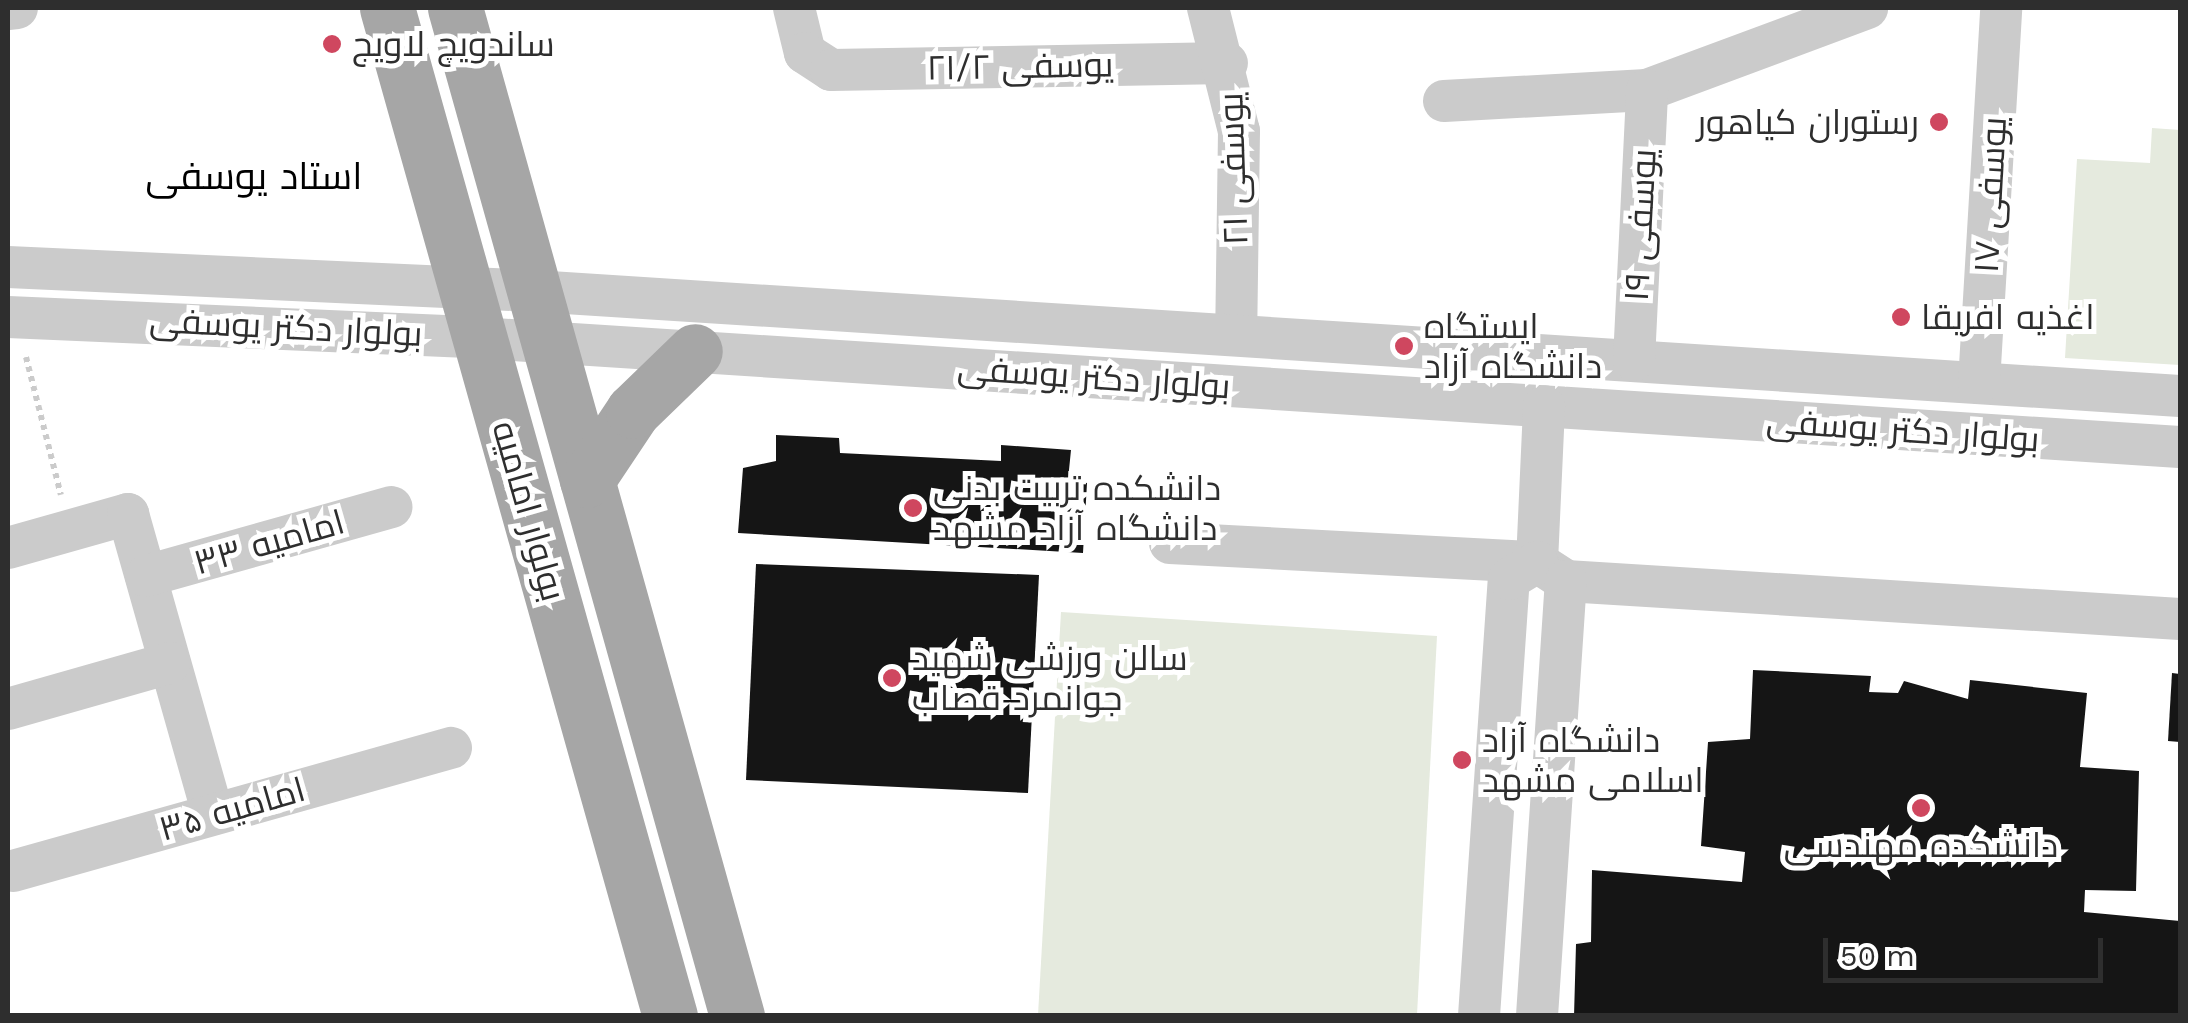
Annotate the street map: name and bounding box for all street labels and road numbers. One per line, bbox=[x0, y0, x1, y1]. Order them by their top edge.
street label: یوسفی ۲۱/۲ bbox=[926, 43, 1114, 89]
street label: یوسفی ۲۱ bbox=[1209, 92, 1257, 246]
street label: یوسفی ۱۷ bbox=[1965, 116, 2015, 274]
street label: یوسفی ۱۹ bbox=[1615, 148, 1665, 302]
street label: بولوار دکتر یوسفی bbox=[148, 299, 424, 355]
street label: بولوار دکتر یوسفی bbox=[956, 347, 1232, 407]
street label: بولوار دکتر یوسفی bbox=[1765, 400, 2041, 460]
street label: بولوار امامیه bbox=[483, 416, 575, 606]
street label: امامیه ۳۳ bbox=[189, 501, 349, 583]
street label: امامیه ۳۵ bbox=[154, 768, 310, 850]

